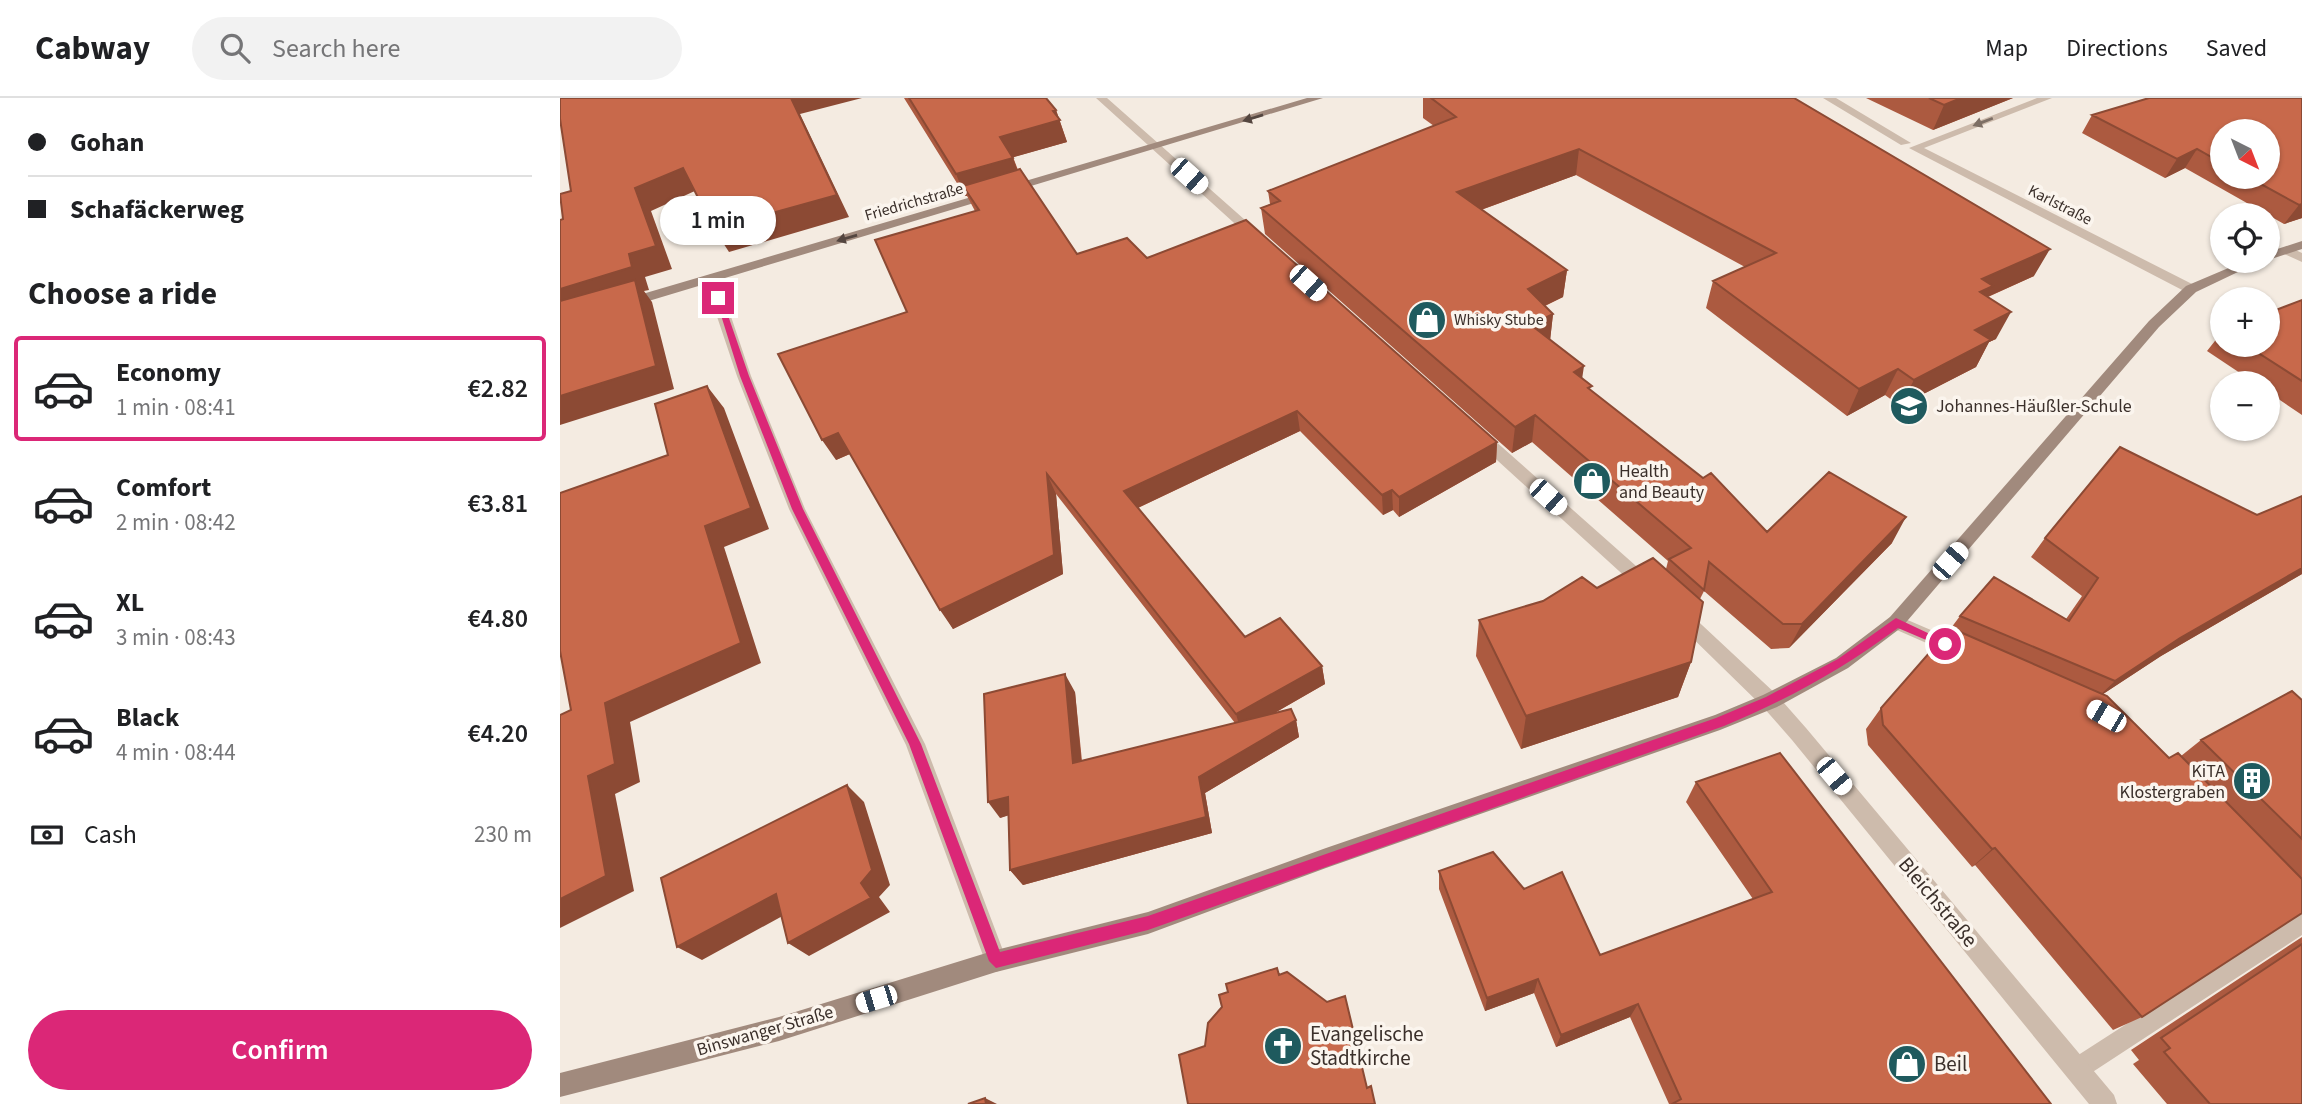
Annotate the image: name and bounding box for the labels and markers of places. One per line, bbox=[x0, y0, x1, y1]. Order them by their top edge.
shop icon: Whisky Stube bbox=[1406, 299, 1448, 341]
place label: Whisky Stube bbox=[1454, 309, 1544, 331]
school or university icon: Johannes-Häußler-Schule bbox=[1888, 385, 1930, 427]
place label: Johannes-Häußler-Schule bbox=[1936, 394, 2132, 419]
place label: Health and Beauty bbox=[1619, 459, 1705, 505]
shop icon: Health and Beauty bbox=[1571, 460, 1613, 502]
place label: KiTA Klostergraben bbox=[2120, 759, 2225, 805]
building icon: KiTA Klostergraben bbox=[2231, 760, 2273, 802]
place label: Evangelische Stadtkirche bbox=[1310, 1019, 1424, 1073]
church icon: Evangelische Stadtkirche bbox=[1262, 1025, 1304, 1067]
shop icon: Beil bbox=[1886, 1043, 1928, 1085]
place label: Beil bbox=[1934, 1049, 1967, 1079]

